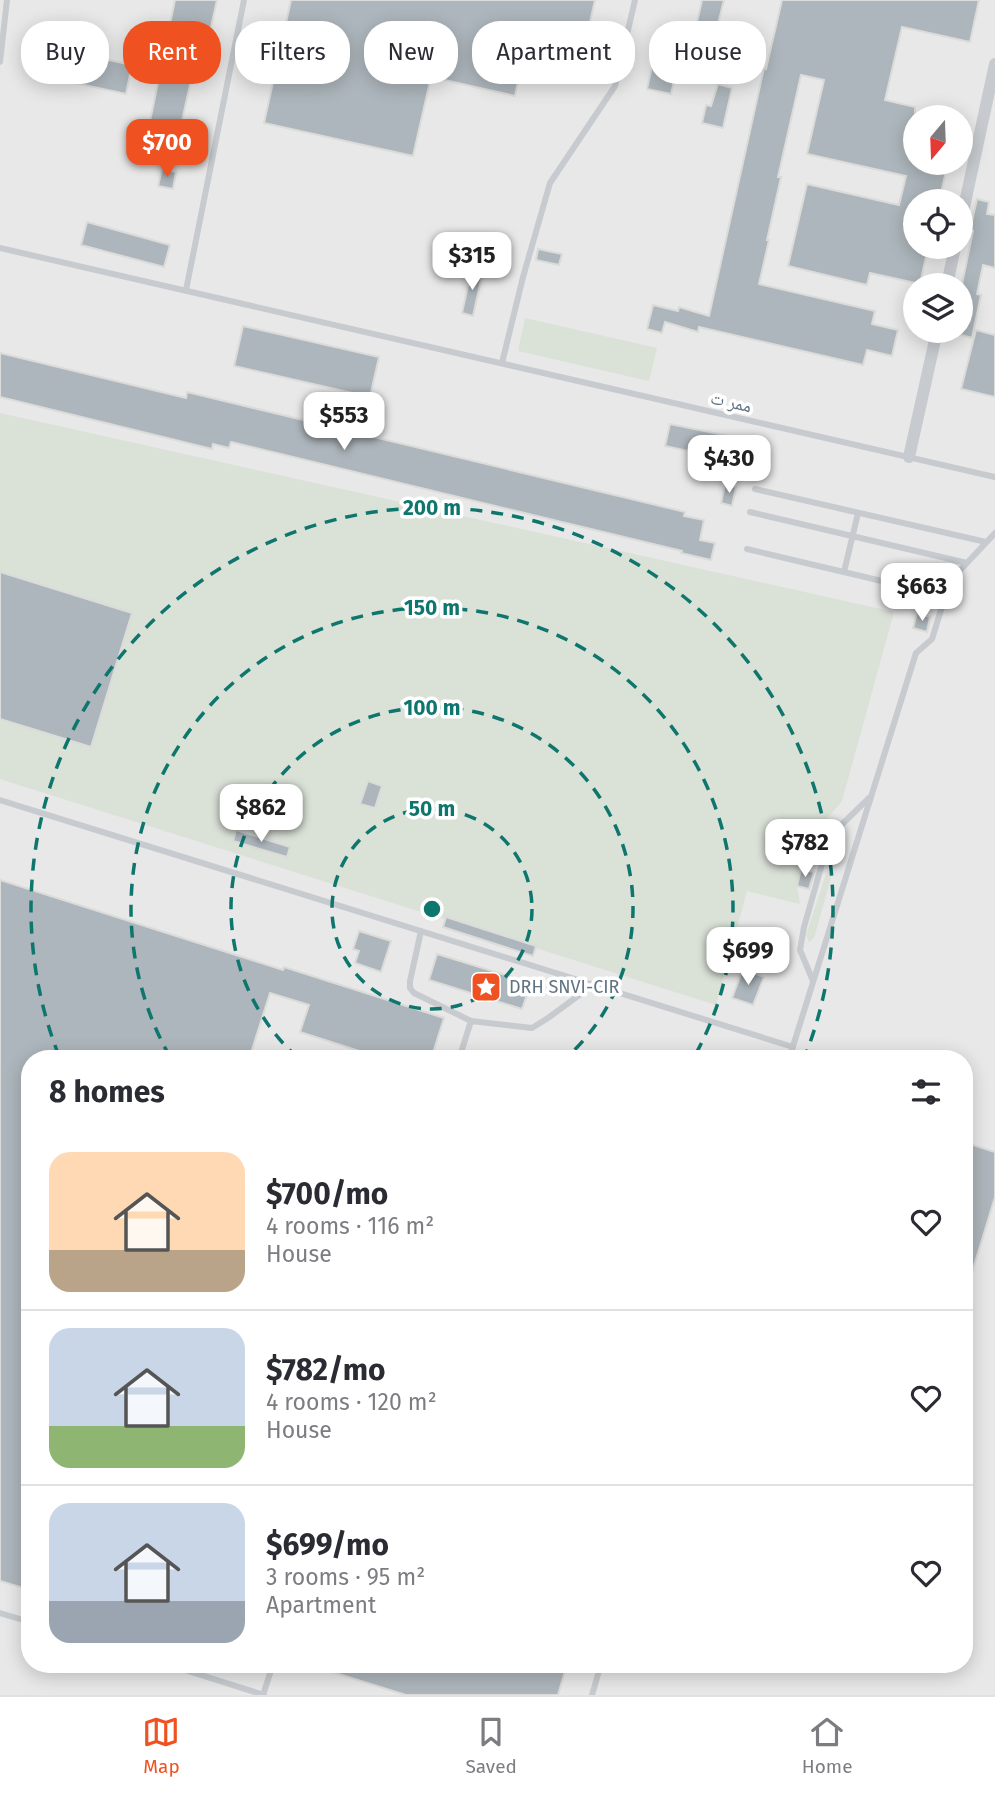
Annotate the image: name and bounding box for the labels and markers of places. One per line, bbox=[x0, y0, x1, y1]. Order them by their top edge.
pin: $700 bbox=[126, 120, 208, 179]
pin: $315 bbox=[431, 232, 513, 292]
pin: $553 bbox=[303, 392, 385, 452]
pin: $430 bbox=[688, 435, 770, 495]
pin: $663 bbox=[881, 564, 963, 623]
pin: $862 bbox=[220, 784, 302, 844]
pin: $782 bbox=[764, 820, 846, 879]
centre of rings bbox=[420, 897, 444, 921]
pin: $699 bbox=[707, 928, 789, 987]
place icon: DRH SNVI-CIR bbox=[469, 970, 503, 1004]
place label: DRH SNVI-CIR bbox=[509, 976, 620, 998]

